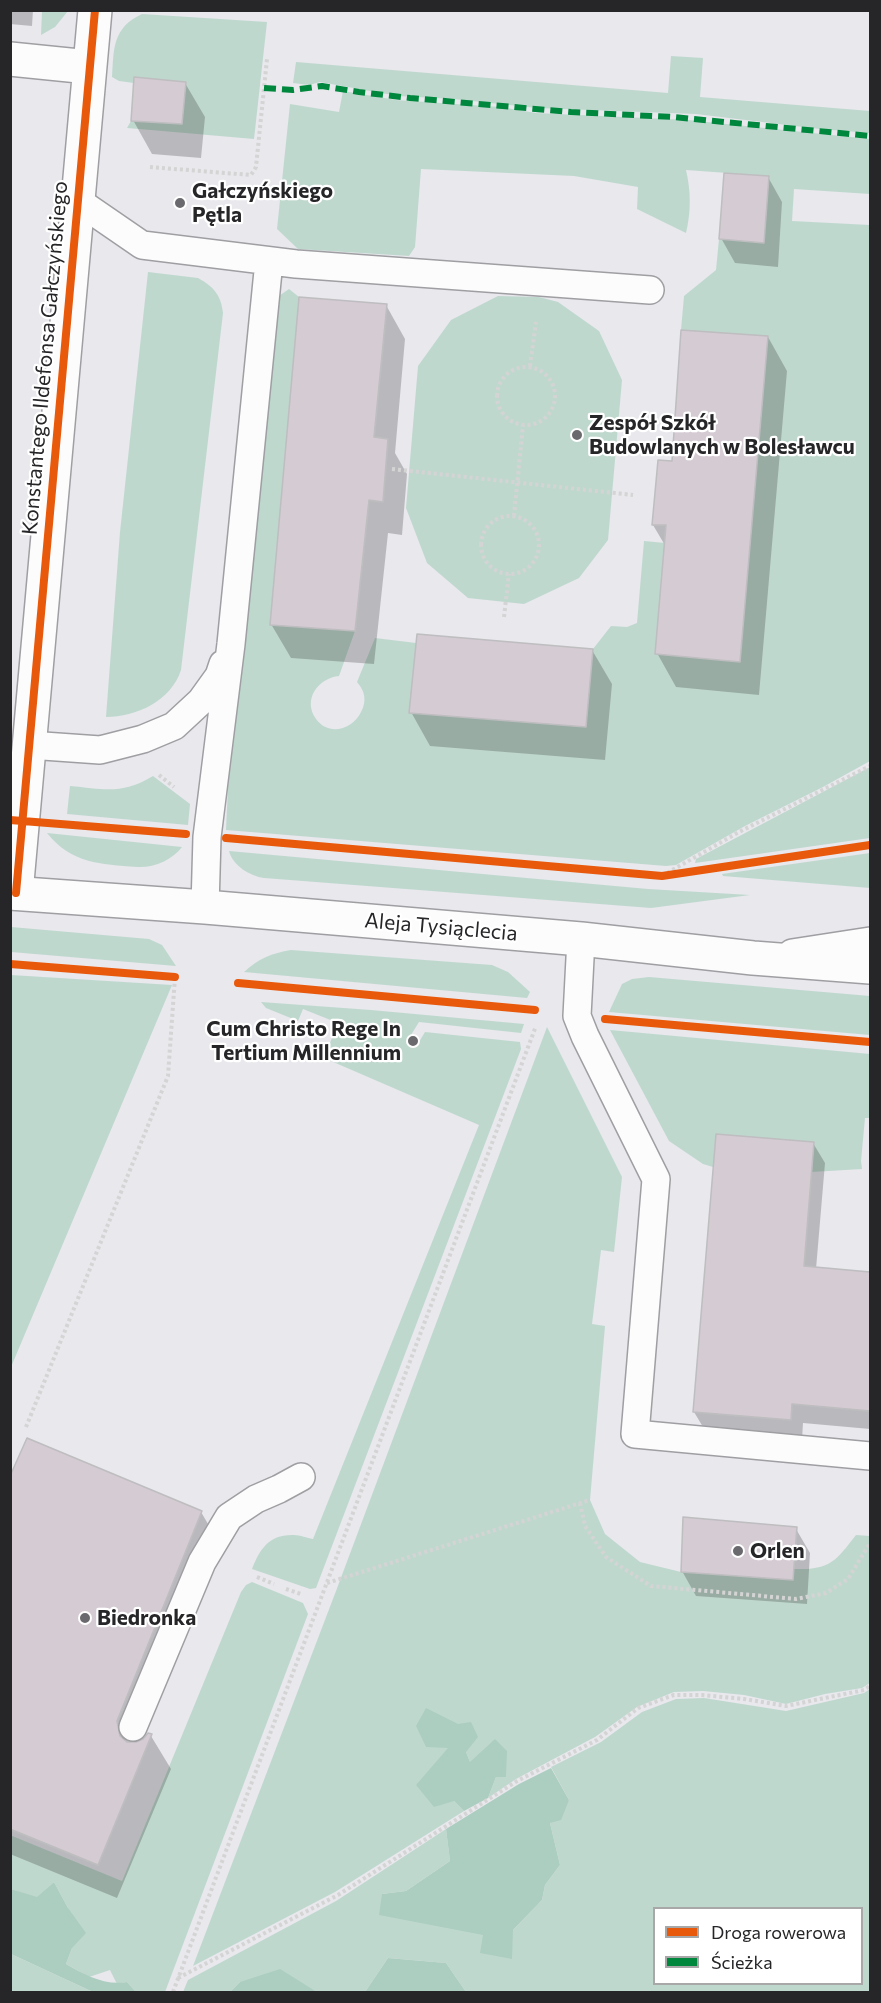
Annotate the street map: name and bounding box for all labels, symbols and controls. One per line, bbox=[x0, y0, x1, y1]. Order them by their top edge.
place label: Gałczyńskiego Pętla bbox=[192, 178, 333, 228]
street label: Konstantego Ildefonsa Gałczyńskiego bbox=[17, 180, 73, 536]
marker: Gałczyńskiego Pętla bbox=[173, 196, 187, 210]
place label: Zespół Szkół Budowlanych w Bolesławcu bbox=[589, 410, 855, 460]
marker: Zespół Szkół Budowlanych w Bolesławcu bbox=[570, 428, 584, 442]
street label: Aleja Tysiąclecia bbox=[363, 908, 519, 946]
place label: Cum Christo Rege In Tertium Millennium bbox=[206, 1016, 401, 1066]
marker: Cum Christo Rege In Tertium Millennium bbox=[406, 1034, 420, 1048]
place label: Orlen bbox=[750, 1538, 805, 1564]
marker: Orlen bbox=[731, 1544, 745, 1558]
place label: Biedronka bbox=[97, 1605, 196, 1631]
marker: Biedronka bbox=[78, 1611, 92, 1625]
legend bbox=[653, 1907, 863, 1985]
text: Droga rowerowa bbox=[711, 1921, 846, 1943]
text: Ścieżka bbox=[711, 1951, 773, 1973]

